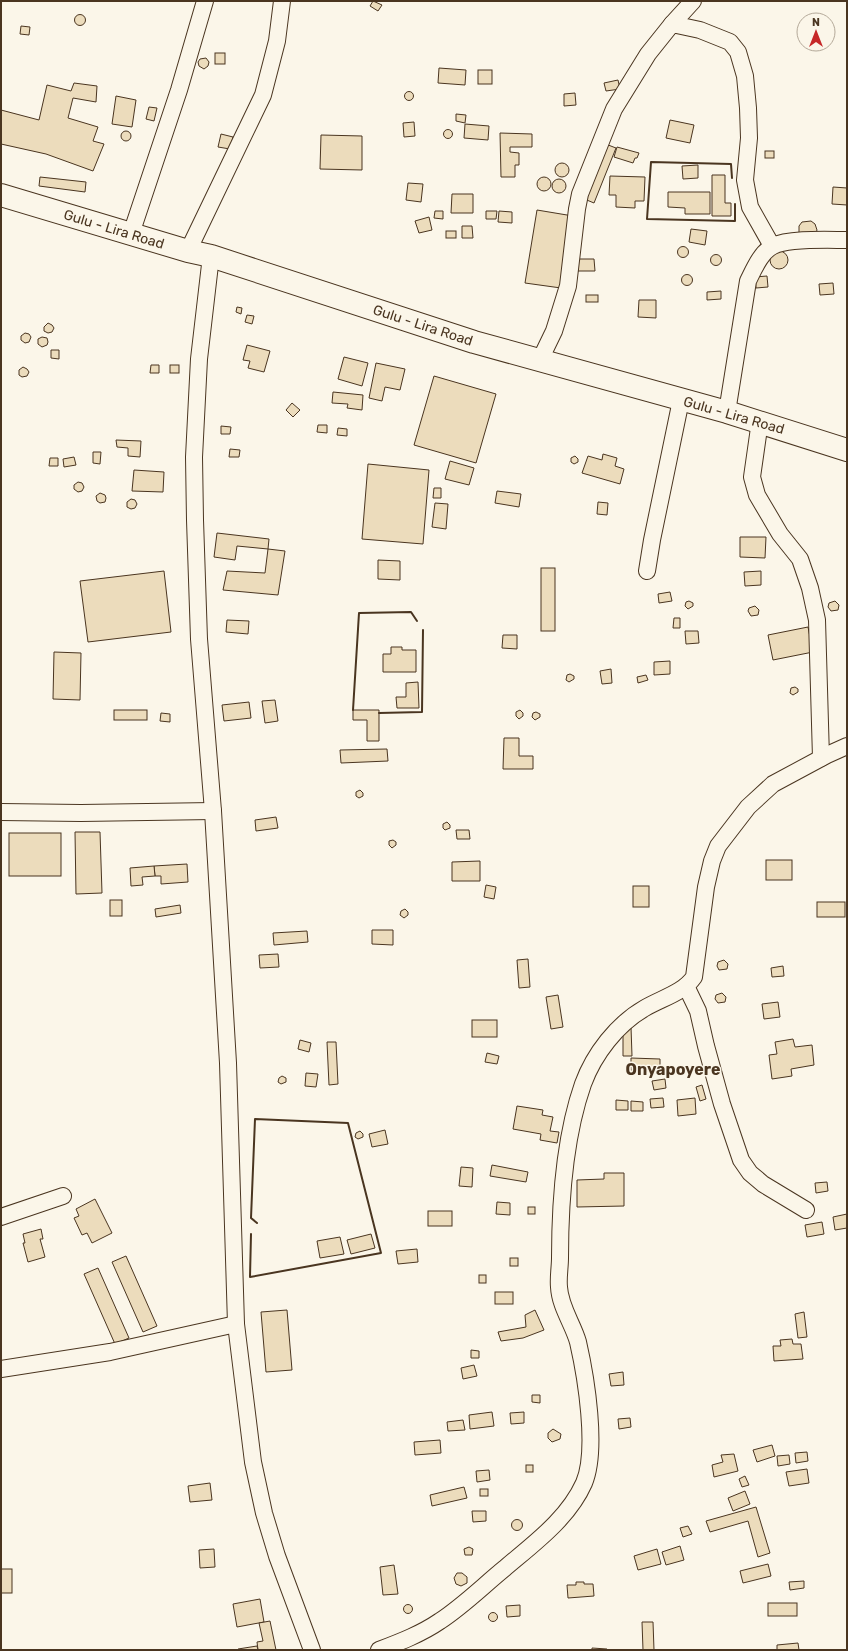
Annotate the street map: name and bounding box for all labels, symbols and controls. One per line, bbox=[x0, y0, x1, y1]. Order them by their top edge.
north arrow bbox=[796, 12, 836, 52]
text: N bbox=[812, 16, 820, 29]
street label: Gulu - Lira Road bbox=[62, 206, 166, 253]
street label: Gulu - Lira Road bbox=[371, 301, 475, 350]
street label: Gulu - Lira Road bbox=[681, 393, 786, 438]
district label: Onyapoyere bbox=[626, 1060, 720, 1079]

